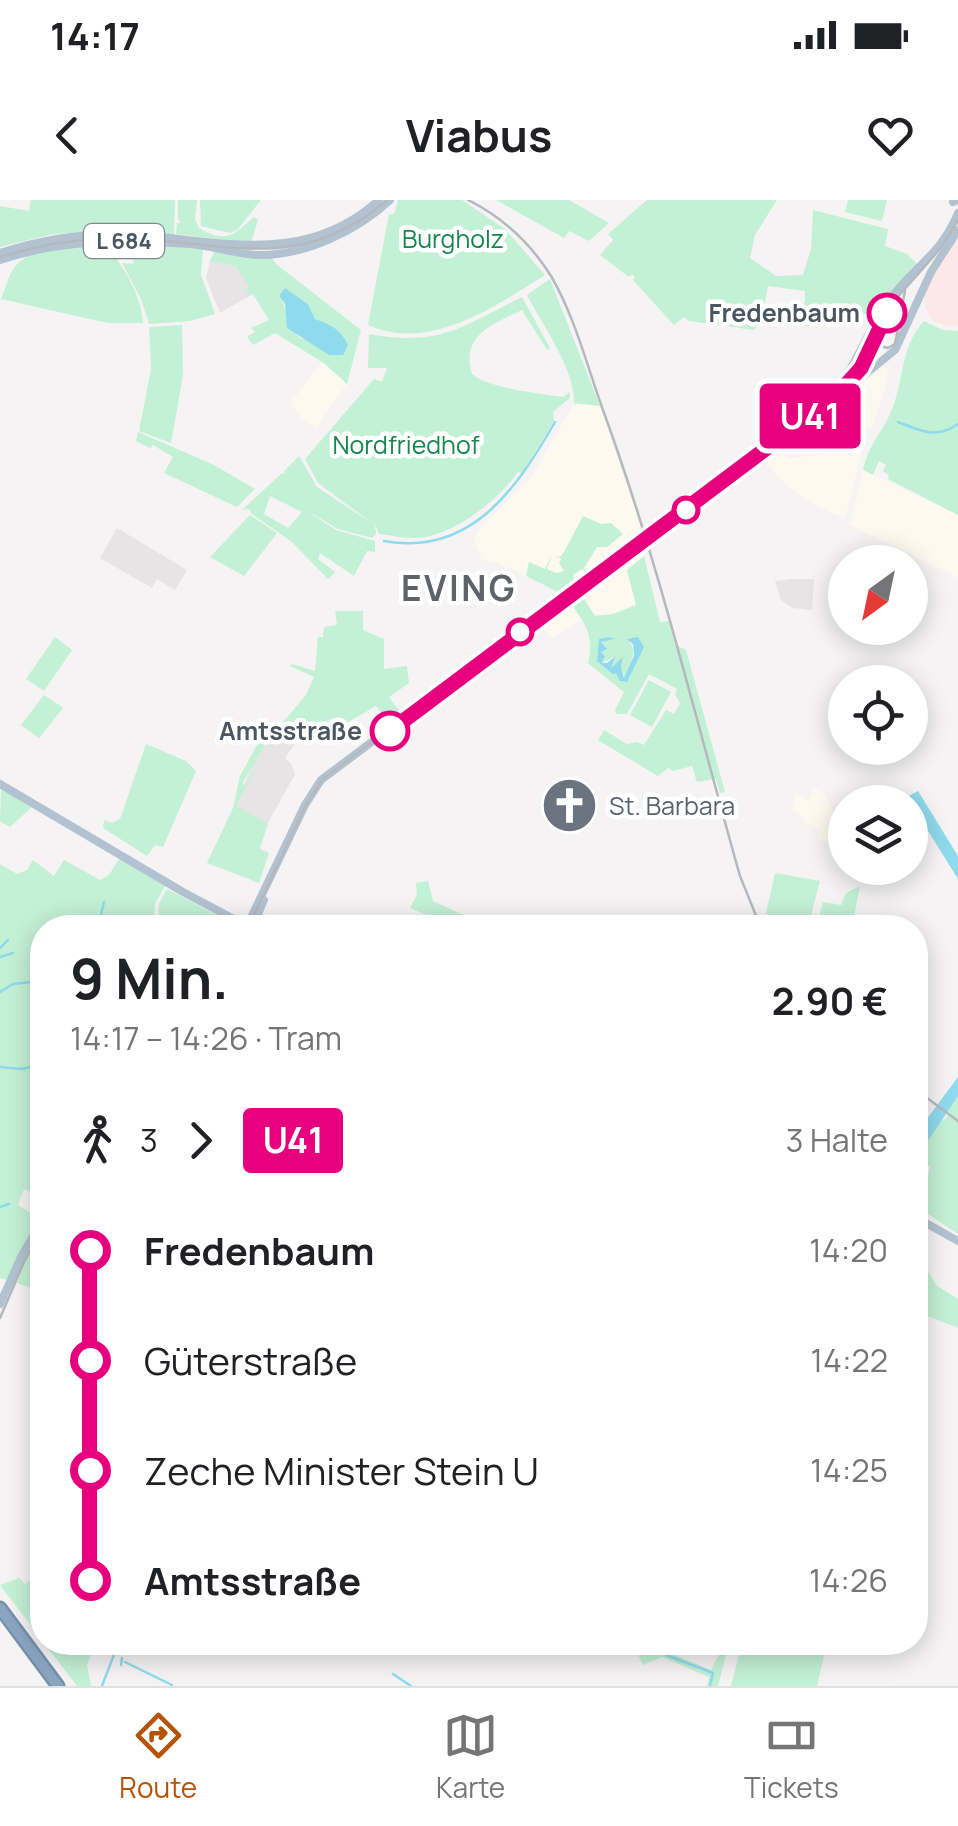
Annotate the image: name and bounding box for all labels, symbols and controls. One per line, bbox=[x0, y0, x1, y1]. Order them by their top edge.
text: 14:17 bbox=[50, 9, 140, 61]
text: Viabus bbox=[406, 104, 552, 166]
icon: back bbox=[40, 108, 95, 163]
icon: heart bbox=[863, 108, 918, 163]
park label: Burgholz bbox=[402, 221, 504, 256]
road number: L 684 bbox=[84, 224, 164, 258]
marker: Fredenbaum bbox=[868, 294, 906, 332]
place label: Fredenbaum bbox=[708, 295, 860, 330]
line badge: U41 bbox=[752, 384, 868, 448]
text: U41 bbox=[780, 392, 840, 440]
park label: Nordfriedhof bbox=[332, 427, 480, 462]
unlabelled marker bbox=[673, 497, 699, 523]
north arrow bbox=[828, 545, 928, 645]
map controls bbox=[828, 545, 928, 885]
district label: EVING bbox=[401, 564, 517, 612]
unlabelled marker bbox=[507, 619, 533, 645]
button: locate bbox=[828, 665, 928, 765]
marker: Amtsstraße bbox=[371, 712, 409, 750]
place label: Amtsstraße bbox=[219, 713, 362, 748]
church icon: St. Barbara bbox=[540, 776, 600, 836]
button: layers bbox=[828, 785, 928, 885]
place label: St. Barbara bbox=[609, 788, 735, 823]
text: 9 Min. bbox=[70, 940, 229, 1016]
text: 2.90 € bbox=[772, 974, 888, 1026]
text: 14:17 – 14:26 · Tram bbox=[70, 1016, 342, 1060]
icon: walk bbox=[70, 1113, 125, 1168]
icon: forward bbox=[173, 1113, 228, 1168]
text: U41 bbox=[263, 1116, 323, 1164]
text: 3 bbox=[140, 1118, 158, 1162]
text: 3 Halte bbox=[786, 1118, 888, 1162]
text: Fredenbaum bbox=[144, 1224, 374, 1276]
text: 14:20 bbox=[809, 1228, 888, 1272]
text: Güterstraße bbox=[144, 1334, 357, 1386]
text: 14:22 bbox=[811, 1338, 888, 1382]
text: Zeche Minister Stein U bbox=[144, 1444, 539, 1496]
text: 14:25 bbox=[810, 1448, 888, 1492]
text: Amtsstraße bbox=[144, 1554, 361, 1606]
text: 14:26 bbox=[809, 1558, 888, 1602]
tab: Route bbox=[119, 1708, 197, 1806]
tab: Karte bbox=[436, 1708, 505, 1806]
tab: Tickets bbox=[744, 1708, 839, 1806]

